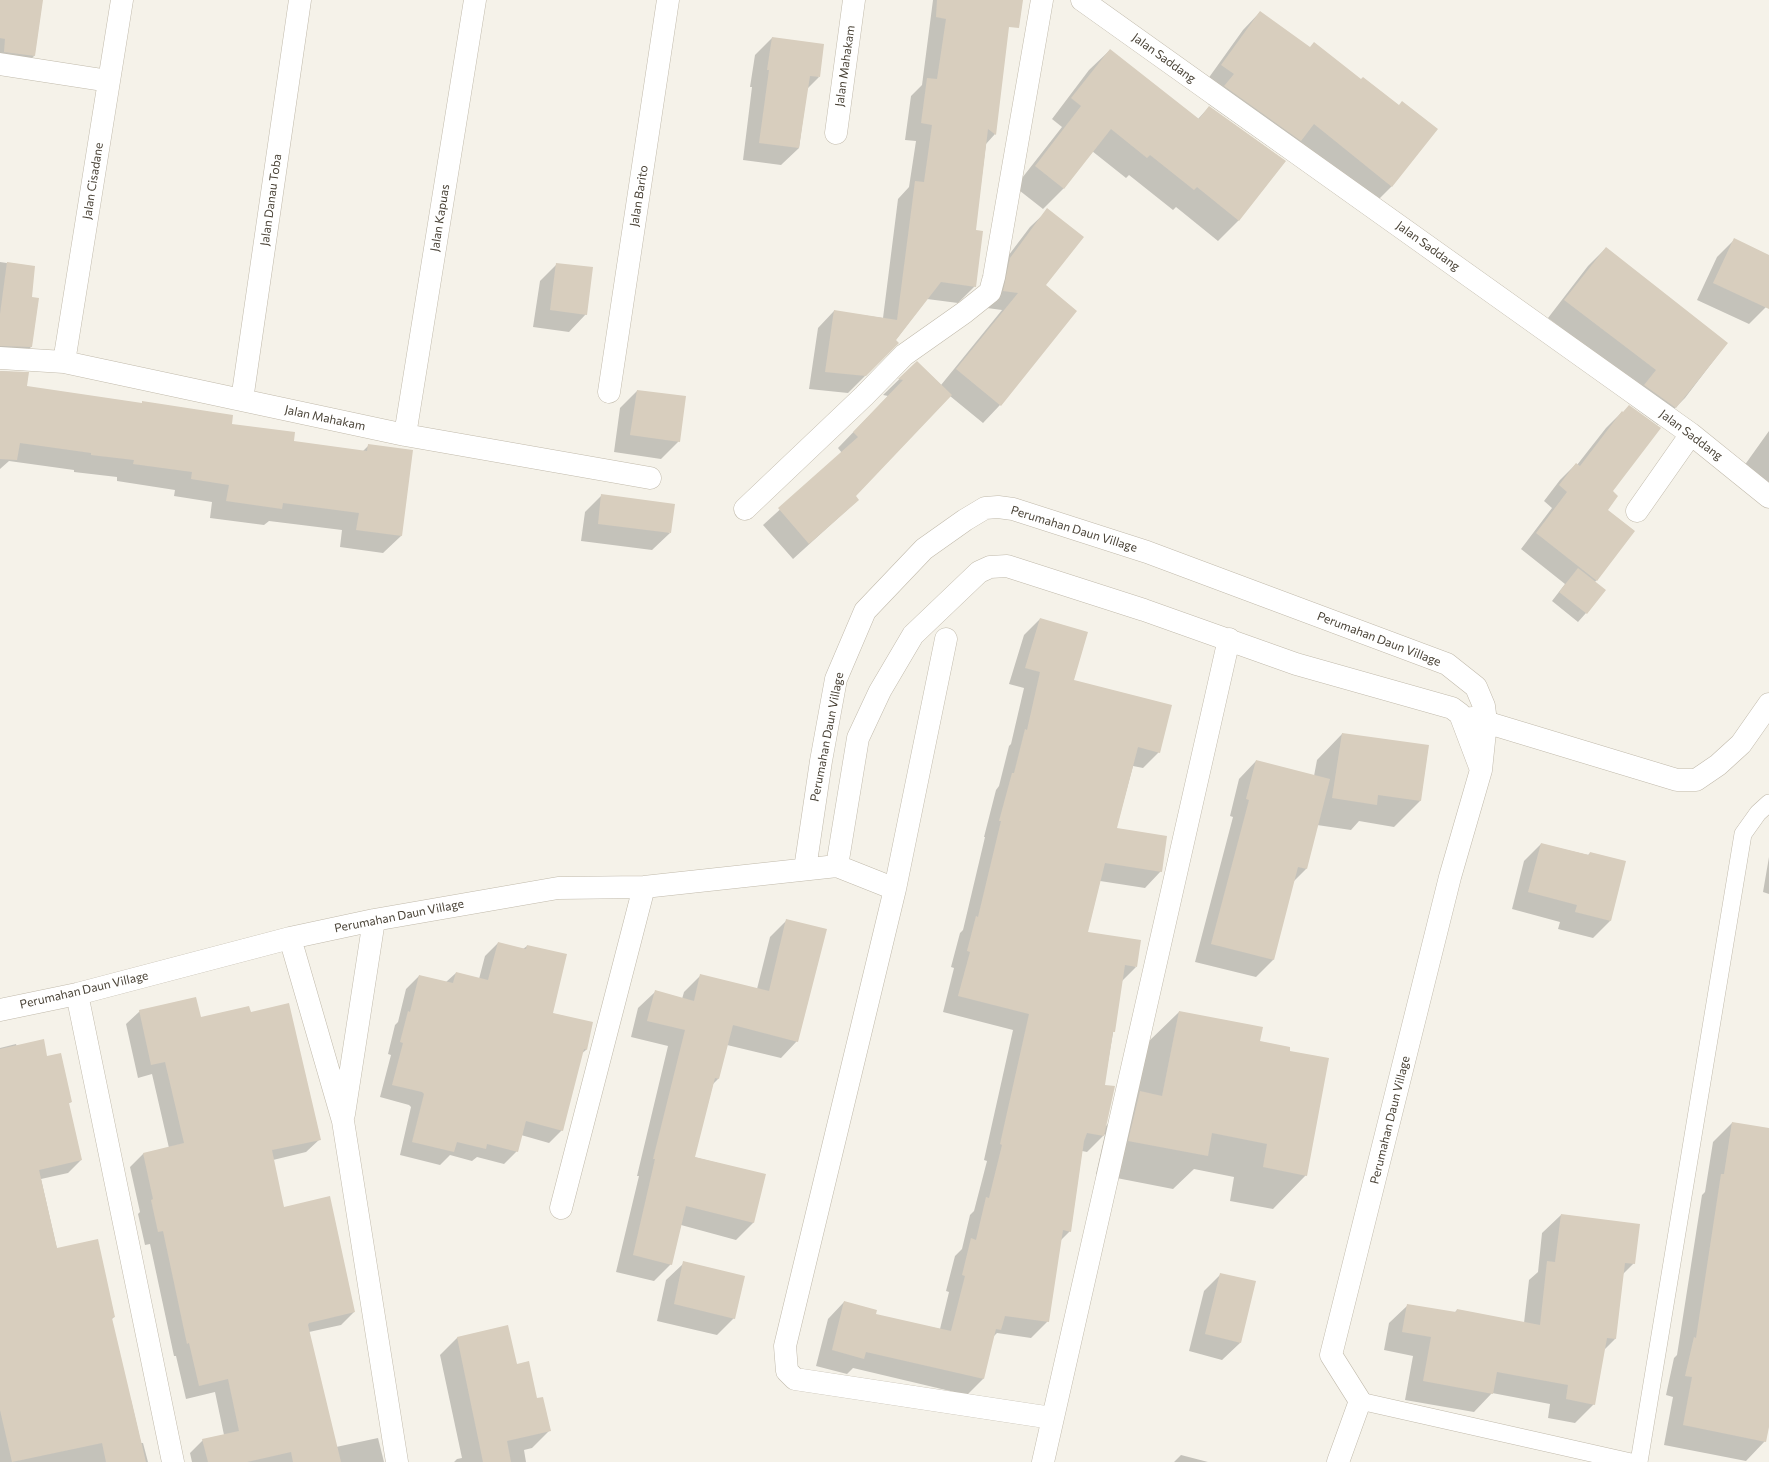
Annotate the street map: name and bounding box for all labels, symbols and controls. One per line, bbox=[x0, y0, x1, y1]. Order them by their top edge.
street label: Jalan Mahakam bbox=[832, 24, 858, 108]
street label: Jalan Saddang bbox=[1129, 30, 1199, 86]
street label: Jalan Cisadane bbox=[80, 141, 106, 221]
street label: Jalan Danau Toba bbox=[257, 153, 285, 247]
street label: Jalan Barito bbox=[627, 164, 651, 228]
street label: Jalan Kapuas bbox=[428, 183, 452, 253]
street label: Jalan Saddang bbox=[1393, 218, 1463, 274]
street label: Jalan Mahakam bbox=[283, 402, 367, 434]
street label: Jalan Saddang bbox=[1657, 407, 1725, 463]
street label: Perumahan Daun Village bbox=[1009, 503, 1139, 555]
street label: Perumahan Daun Village bbox=[1315, 609, 1443, 669]
street label: Perumahan Daun Village bbox=[807, 671, 847, 803]
street label: Perumahan Daun Village bbox=[333, 896, 465, 936]
street label: Perumahan Daun Village bbox=[18, 968, 150, 1012]
street label: Perumahan Daun Village bbox=[1367, 1054, 1413, 1186]

